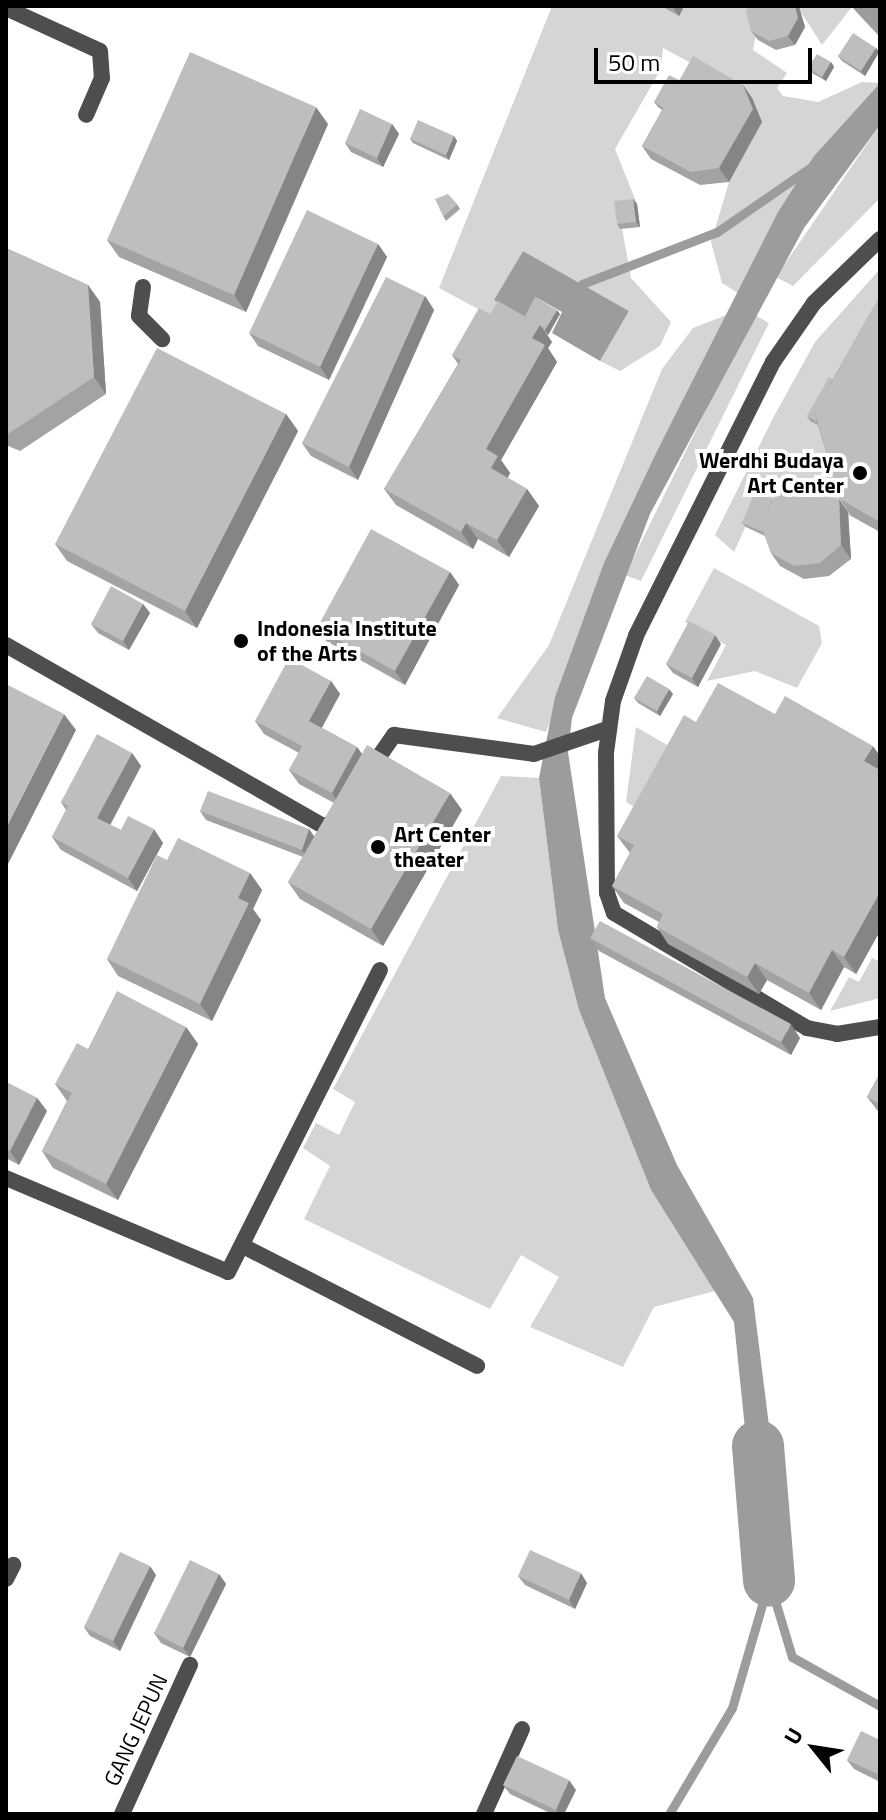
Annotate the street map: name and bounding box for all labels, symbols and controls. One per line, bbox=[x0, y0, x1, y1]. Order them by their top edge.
scale bar bbox=[598, 32, 816, 82]
text: 50 m bbox=[608, 44, 660, 80]
place label: Werdhi Budaya Art Center bbox=[699, 447, 844, 498]
marker: Werdhi Budaya Art Center bbox=[851, 464, 869, 482]
place label: Indonesia Institute of the Arts bbox=[257, 615, 437, 666]
marker: Indonesia Institute of the Arts bbox=[232, 632, 250, 650]
place label: Art Center theater bbox=[394, 821, 491, 872]
marker: Art Center theater bbox=[369, 838, 387, 856]
street label: GANG JEPUN bbox=[99, 1670, 173, 1790]
north arrow bbox=[774, 1708, 854, 1788]
text: U bbox=[775, 1721, 812, 1751]

